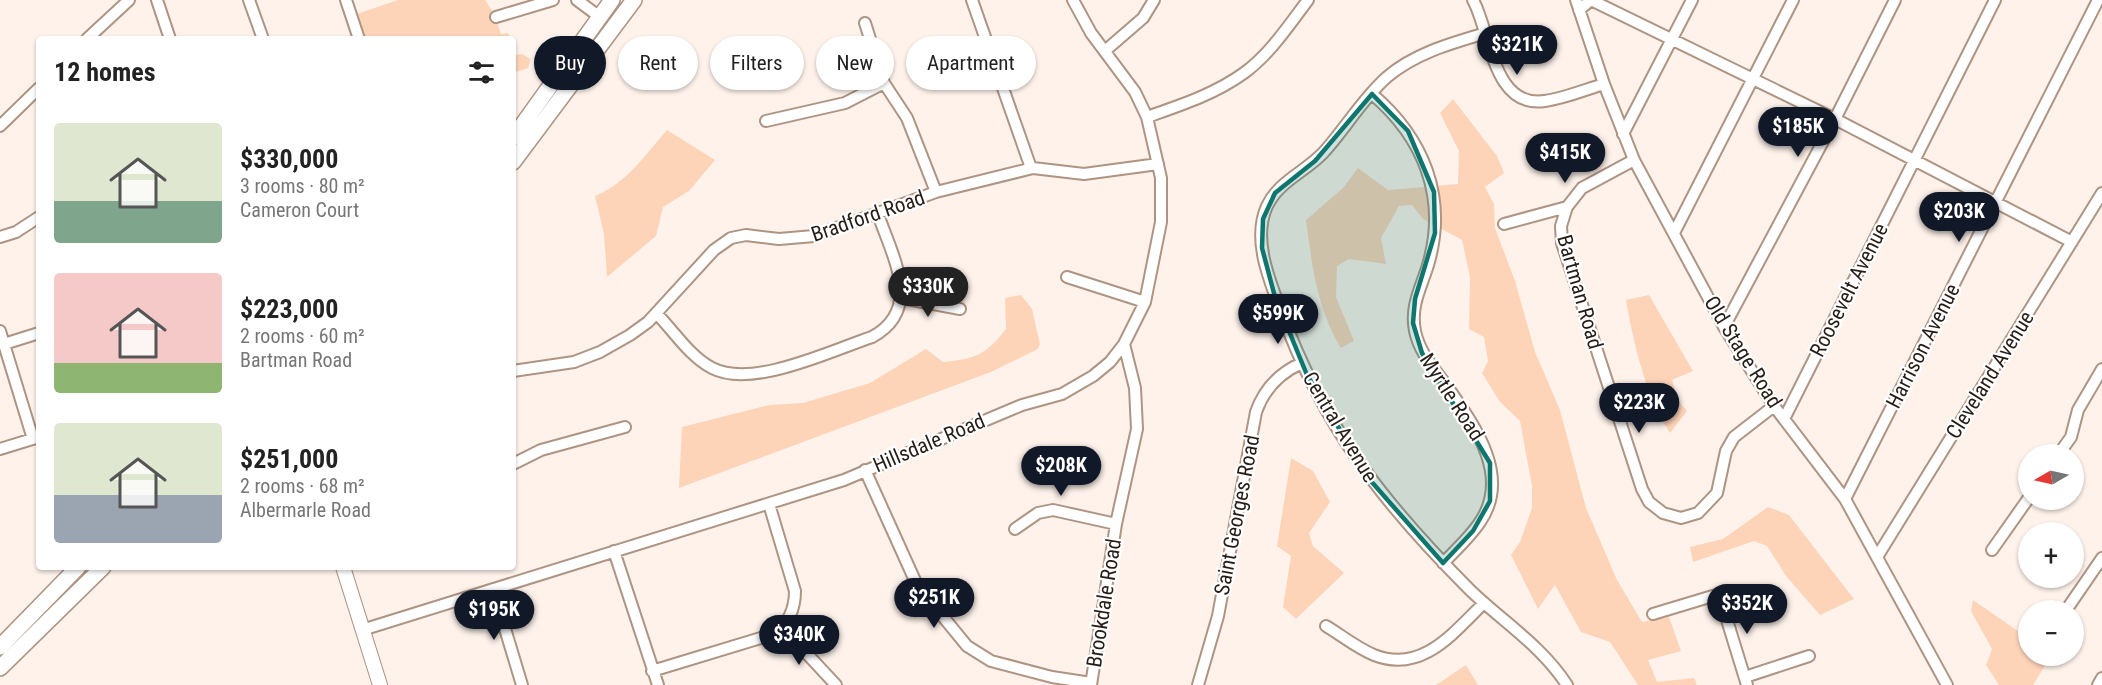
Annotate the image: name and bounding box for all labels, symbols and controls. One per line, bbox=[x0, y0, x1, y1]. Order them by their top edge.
pin: $321K bbox=[1475, 25, 1559, 76]
text: $321K bbox=[1491, 32, 1543, 56]
chip: Buy bbox=[534, 36, 606, 90]
chip: Rent bbox=[618, 36, 698, 90]
chip: Filters bbox=[710, 36, 804, 90]
chip: New bbox=[816, 36, 894, 90]
chip: Apartment bbox=[906, 36, 1036, 90]
icon: filters bbox=[465, 56, 498, 89]
text: 12 homes bbox=[54, 57, 156, 87]
pin: $185K bbox=[1756, 107, 1840, 158]
text: $185K bbox=[1772, 114, 1824, 138]
pin: $415K bbox=[1523, 133, 1607, 184]
text: $415K bbox=[1539, 140, 1591, 164]
text: $330,000 bbox=[240, 144, 338, 174]
icon: home bbox=[102, 147, 174, 219]
text: 3 rooms · 80 m² bbox=[240, 174, 365, 198]
street label: Bradford Road bbox=[808, 185, 928, 247]
pin: $203K bbox=[1917, 192, 2001, 243]
text: Cameron Court bbox=[240, 198, 359, 222]
text: $203K bbox=[1933, 199, 1985, 223]
street label: Roosevelt Avenue bbox=[1805, 219, 1893, 361]
street label: Bartman Road bbox=[1552, 232, 1608, 352]
pin: $330K bbox=[886, 267, 970, 318]
text: $330K bbox=[902, 274, 954, 298]
street label: Harrison Avenue bbox=[1881, 280, 1965, 412]
street label: Old Stage Road bbox=[1699, 292, 1787, 412]
text: $223,000 bbox=[240, 294, 338, 324]
pin: $599K bbox=[1236, 294, 1320, 345]
icon: home bbox=[102, 297, 174, 369]
text: $599K bbox=[1252, 301, 1304, 325]
street label: Cleveland Avenue bbox=[1941, 307, 2039, 443]
text: 2 rooms · 60 m² bbox=[240, 324, 365, 348]
text: Bartman Road bbox=[240, 348, 352, 372]
street label: Myrtle Road bbox=[1415, 349, 1489, 445]
street label: Central Avenue bbox=[1298, 368, 1382, 487]
pin: $223K bbox=[1597, 383, 1681, 434]
text: $223K bbox=[1613, 390, 1665, 414]
street label: Hillsdale Road bbox=[869, 409, 989, 477]
street label: Saint Georges Road bbox=[1210, 433, 1264, 597]
text: $251,000 bbox=[240, 444, 338, 474]
north arrow bbox=[2018, 444, 2084, 510]
map controls bbox=[2018, 444, 2084, 666]
pin: $208K bbox=[1019, 446, 1103, 497]
icon: home bbox=[102, 447, 174, 519]
text: $208K bbox=[1035, 453, 1087, 477]
text: 2 rooms · 68 m² bbox=[240, 474, 365, 498]
text: Albermarle Road bbox=[240, 498, 371, 522]
button: + bbox=[2018, 522, 2084, 588]
street label: Brookdale Road bbox=[1082, 537, 1126, 669]
pin: $251K bbox=[892, 578, 976, 629]
pin: $352K bbox=[1705, 584, 1789, 635]
text: $251K bbox=[908, 585, 960, 609]
pin: $195K bbox=[452, 590, 536, 641]
text: $352K bbox=[1721, 591, 1773, 615]
text: $195K bbox=[468, 597, 520, 621]
button: − bbox=[2018, 600, 2084, 666]
pin: $340K bbox=[757, 615, 841, 666]
text: $340K bbox=[773, 622, 825, 646]

